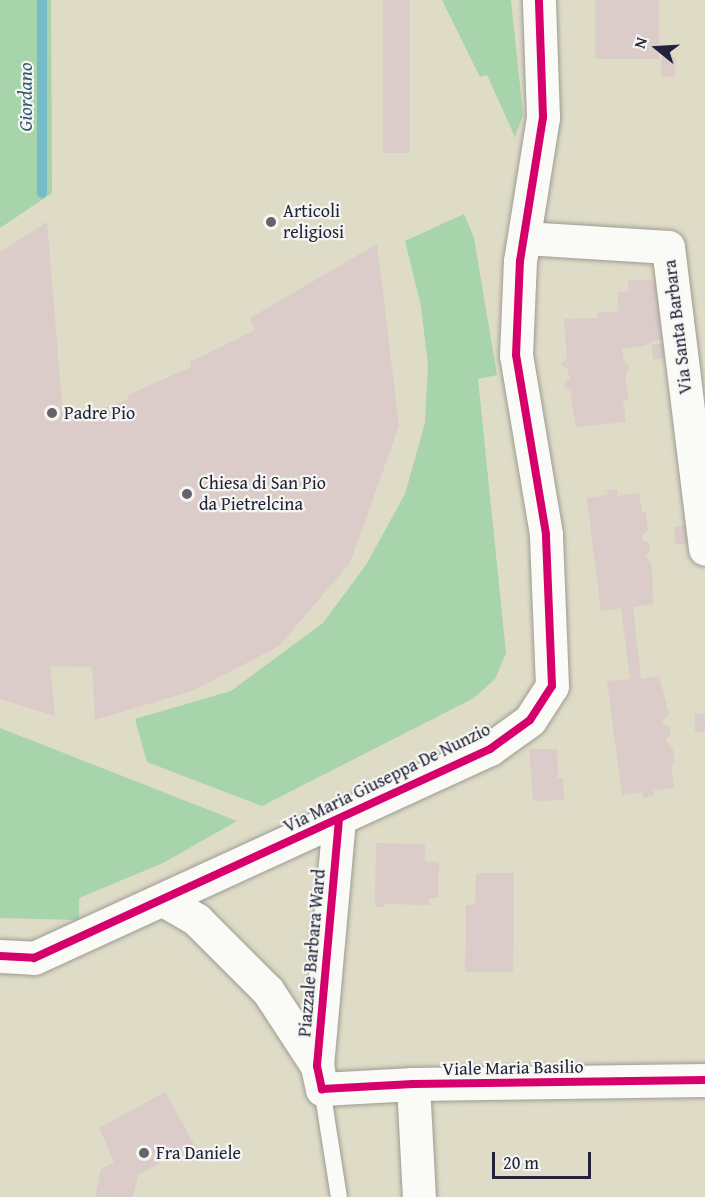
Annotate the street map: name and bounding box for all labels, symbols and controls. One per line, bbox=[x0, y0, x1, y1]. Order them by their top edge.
north arrow bbox=[627, 18, 687, 78]
text: N bbox=[627, 34, 653, 51]
water label: Giordano bbox=[12, 62, 36, 132]
place label: Articoli religiosi bbox=[283, 201, 344, 244]
marker: Articoli religiosi bbox=[264, 215, 278, 229]
street label: Via Santa Barbara bbox=[659, 259, 697, 395]
place label: Padre Pio bbox=[64, 402, 135, 424]
marker: Padre Pio bbox=[45, 406, 59, 420]
place label: Chiesa di San Pio da Pietrelcina bbox=[199, 473, 326, 516]
marker: Chiesa di San Pio da Pietrelcina bbox=[180, 487, 194, 501]
street label: Via Maria Giuseppa De Nunzio bbox=[280, 718, 494, 838]
street label: Piazzale Barbara Ward bbox=[294, 868, 330, 1038]
street label: Viale Maria Basilio bbox=[442, 1056, 584, 1080]
scale bar bbox=[495, 1140, 594, 1178]
place label: Fra Daniele bbox=[156, 1142, 241, 1164]
marker: Fra Daniele bbox=[137, 1146, 151, 1160]
text: 20 m bbox=[503, 1149, 539, 1176]

